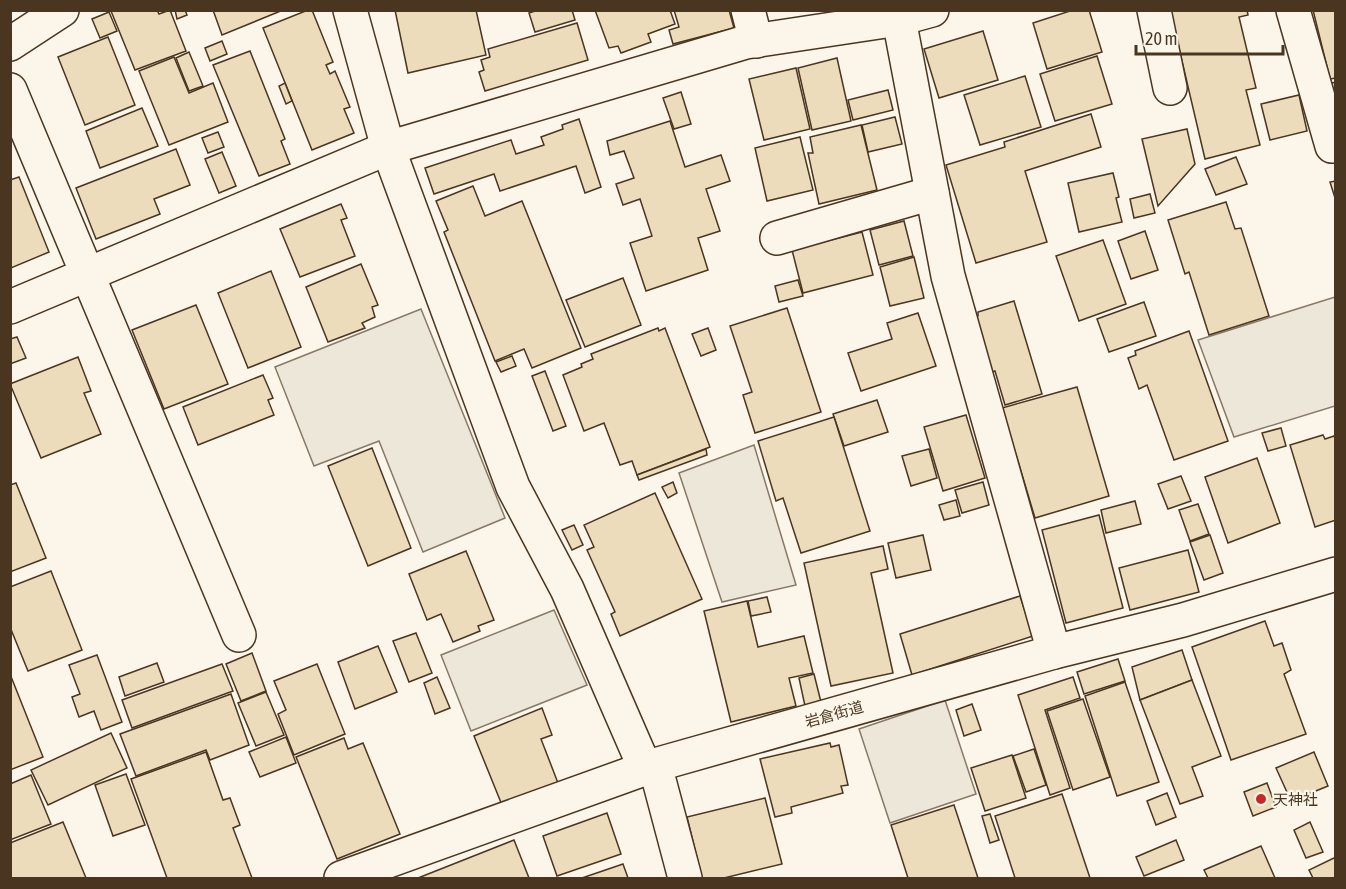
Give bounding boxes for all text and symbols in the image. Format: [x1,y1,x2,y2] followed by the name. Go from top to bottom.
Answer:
[1136,18,1283,56] scale bar
[1145,28,1177,49] text: 20 m
[803,698,865,730] street label: 岩倉街道
[1273,791,1318,808] place label: 天神社
[1254,792,1268,806] marker: 天神社

